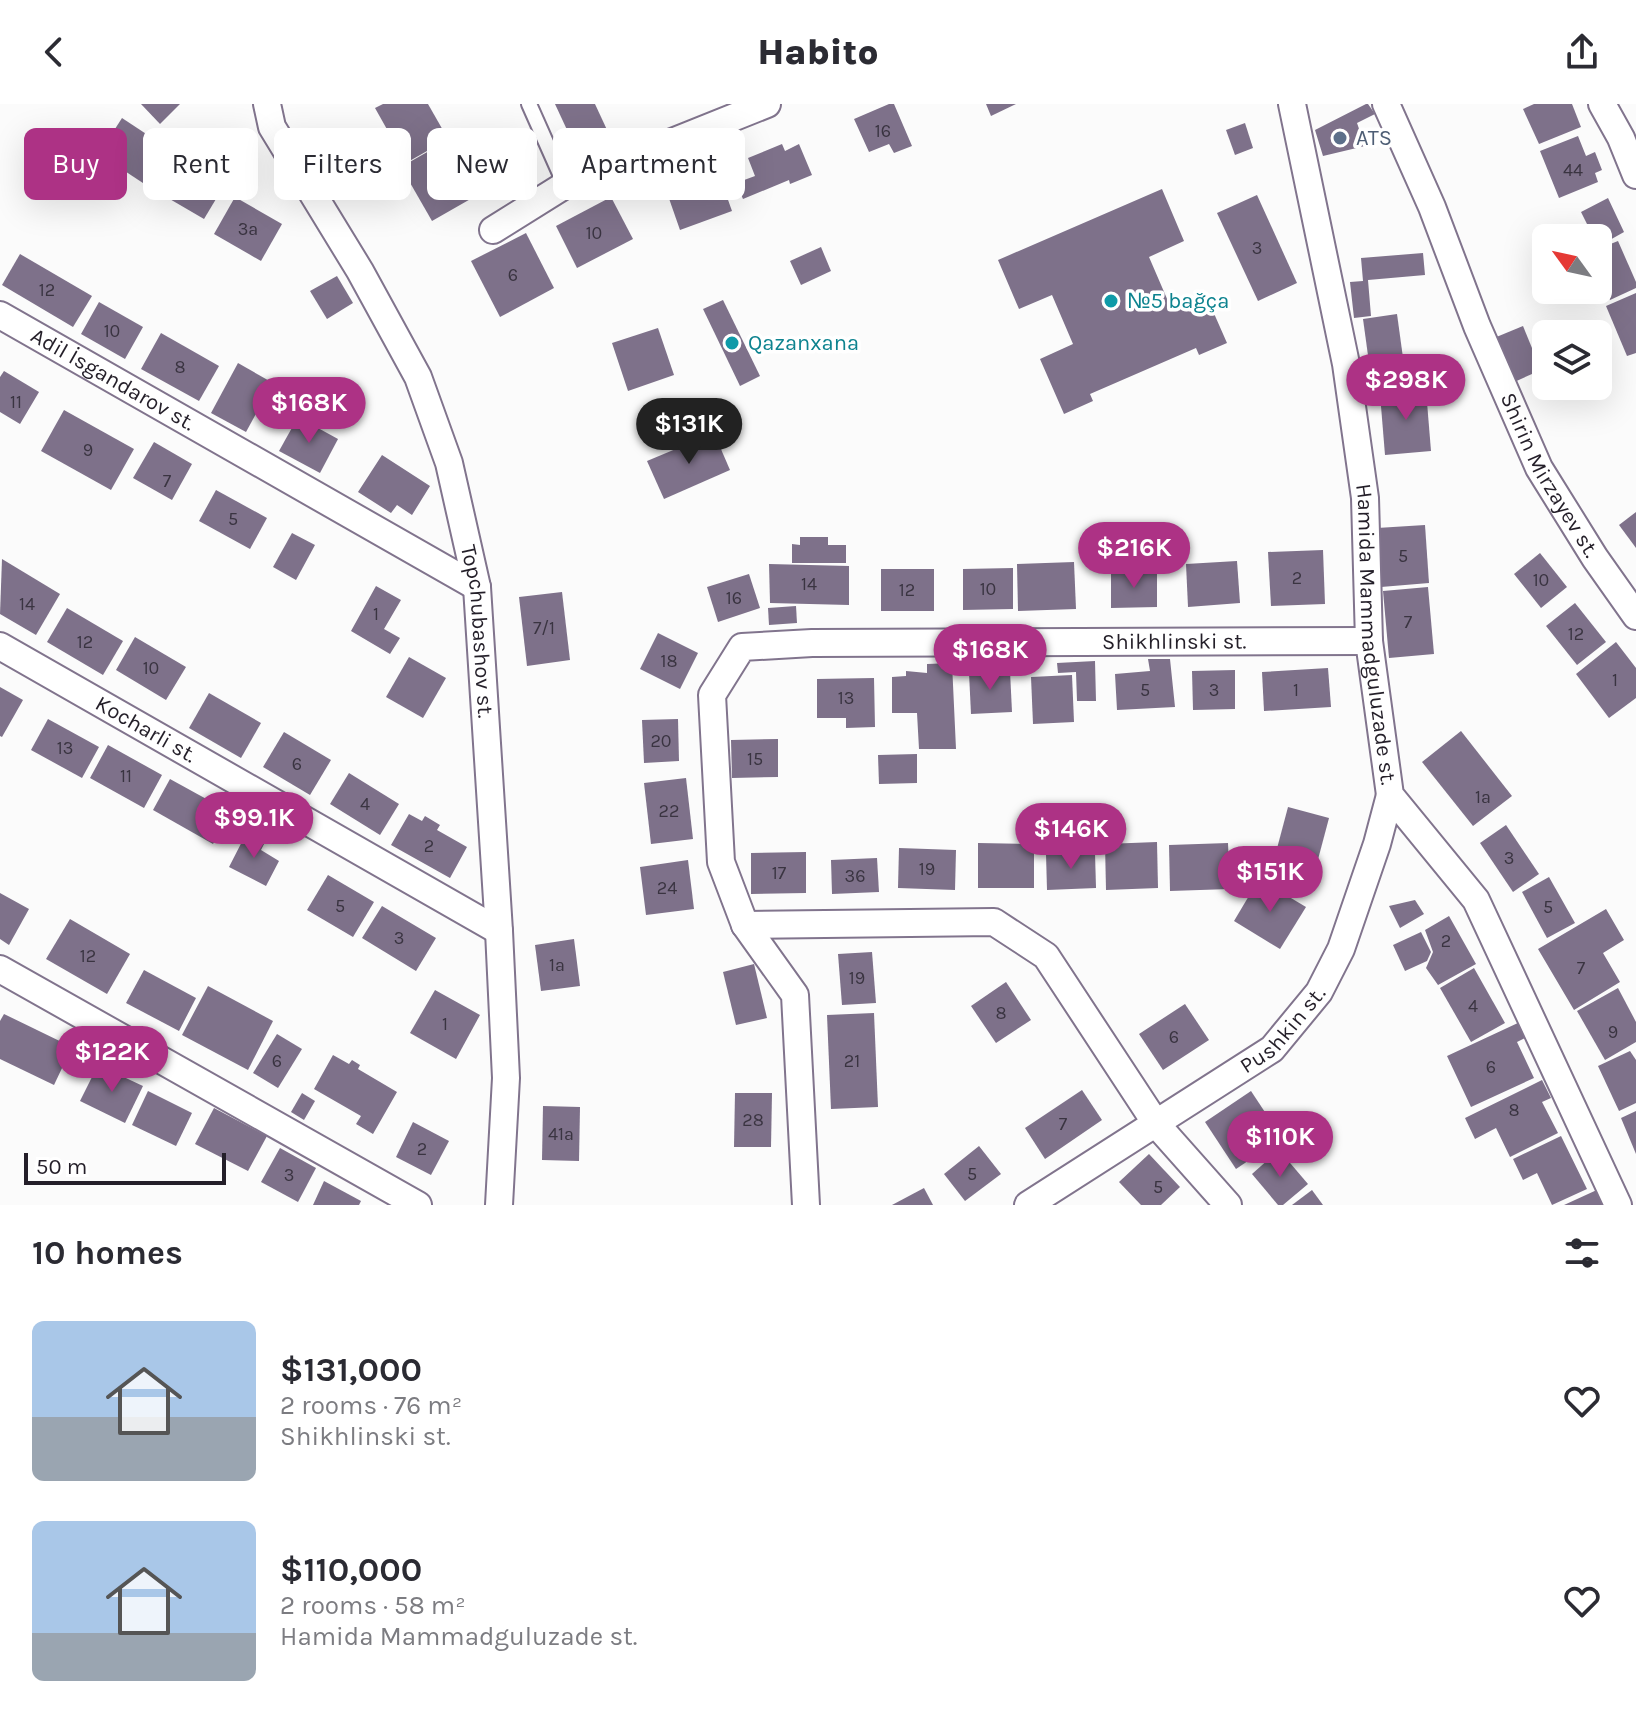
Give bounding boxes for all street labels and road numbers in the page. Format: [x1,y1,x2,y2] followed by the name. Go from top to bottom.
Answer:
[26,322,200,436] street label: Adil İsgandarov st.
[1495,389,1604,562] street label: Shirin Mirzayev st.
[1350,482,1402,787] street label: Hamida Mammadguluzade st.
[455,542,498,719] street label: Topchubashov st.
[1102,628,1247,655] street label: Shikhlinski st.
[91,690,201,768] street label: Kocharli st.
[1235,984,1332,1079] street label: Pushkin st.

